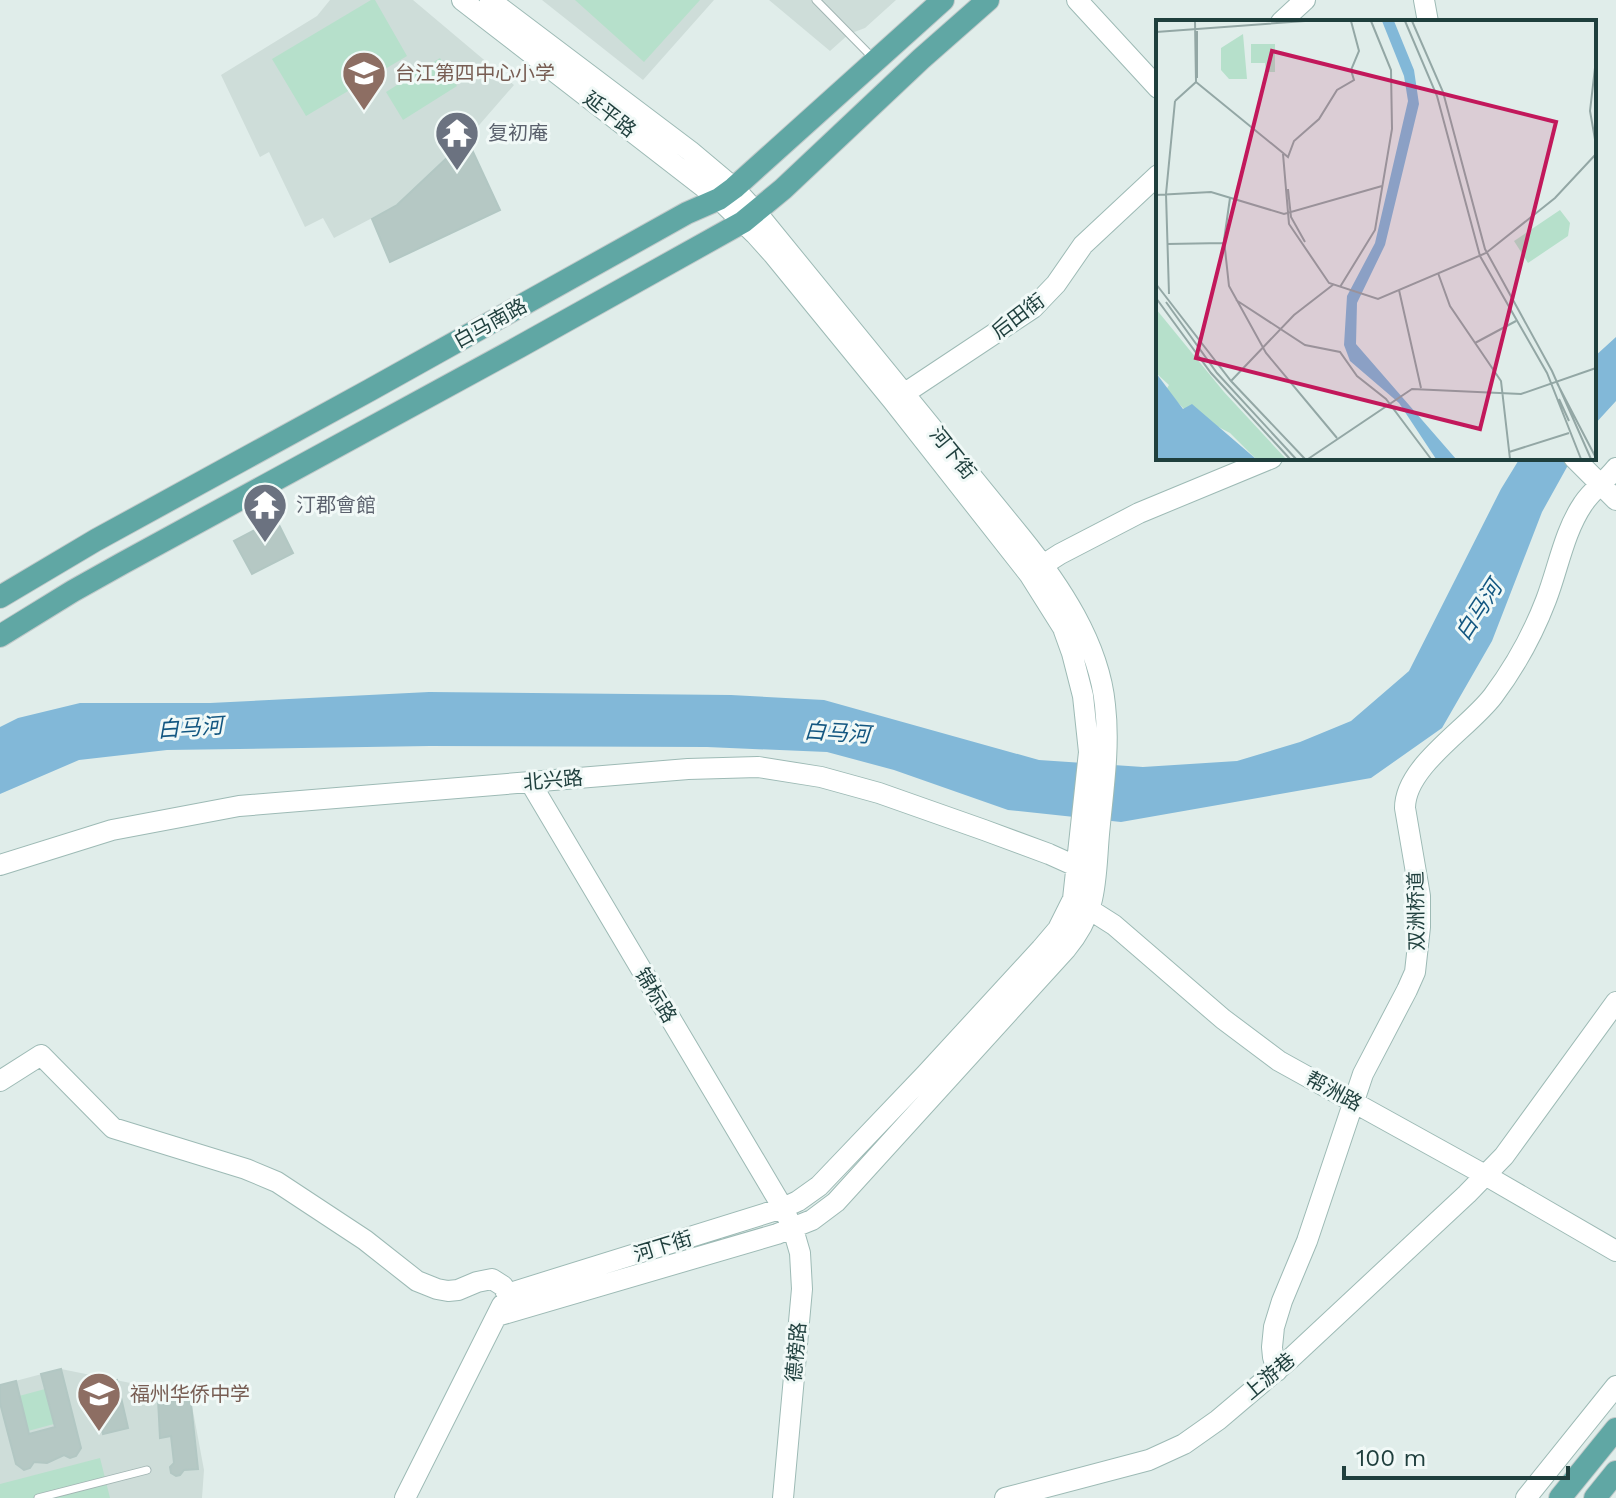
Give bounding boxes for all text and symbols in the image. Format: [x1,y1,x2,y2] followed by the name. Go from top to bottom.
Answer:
[1156,20,1596,460] inset map
[340,49,388,112] school or university icon: 台江第四中心小学
[395,61,555,85] place label: 台江第四中心小学
[579,86,641,142] street label: 延平路
[433,109,481,172] temple icon: 复初庵
[488,121,548,145] place label: 复初庵
[987,288,1049,344] street label: 后田街
[449,293,531,353] street label: 白马南路
[925,422,981,484] street label: 河下街
[241,481,289,544] temple icon: 汀郡會館
[296,493,376,517] place label: 汀郡會館
[1450,572,1509,645] water label: 白马河
[156,712,228,742] water label: 白马河
[803,718,875,748] water label: 白马河
[522,765,584,795] street label: 北兴路
[1403,871,1429,951] street label: 双洲桥道
[630,963,682,1027] street label: 锦标路
[1302,1066,1366,1116] street label: 帮洲路
[631,1226,695,1266] street label: 河下街
[781,1321,811,1383] street label: 德榜路
[1238,1348,1300,1404] street label: 上游巷
[75,1370,123,1433] school or university icon: 福州华侨中学
[130,1382,250,1406] place label: 福州华侨中学
[1344,1430,1568,1480] scale bar
[1356,1444,1426,1472] text: 100 m

